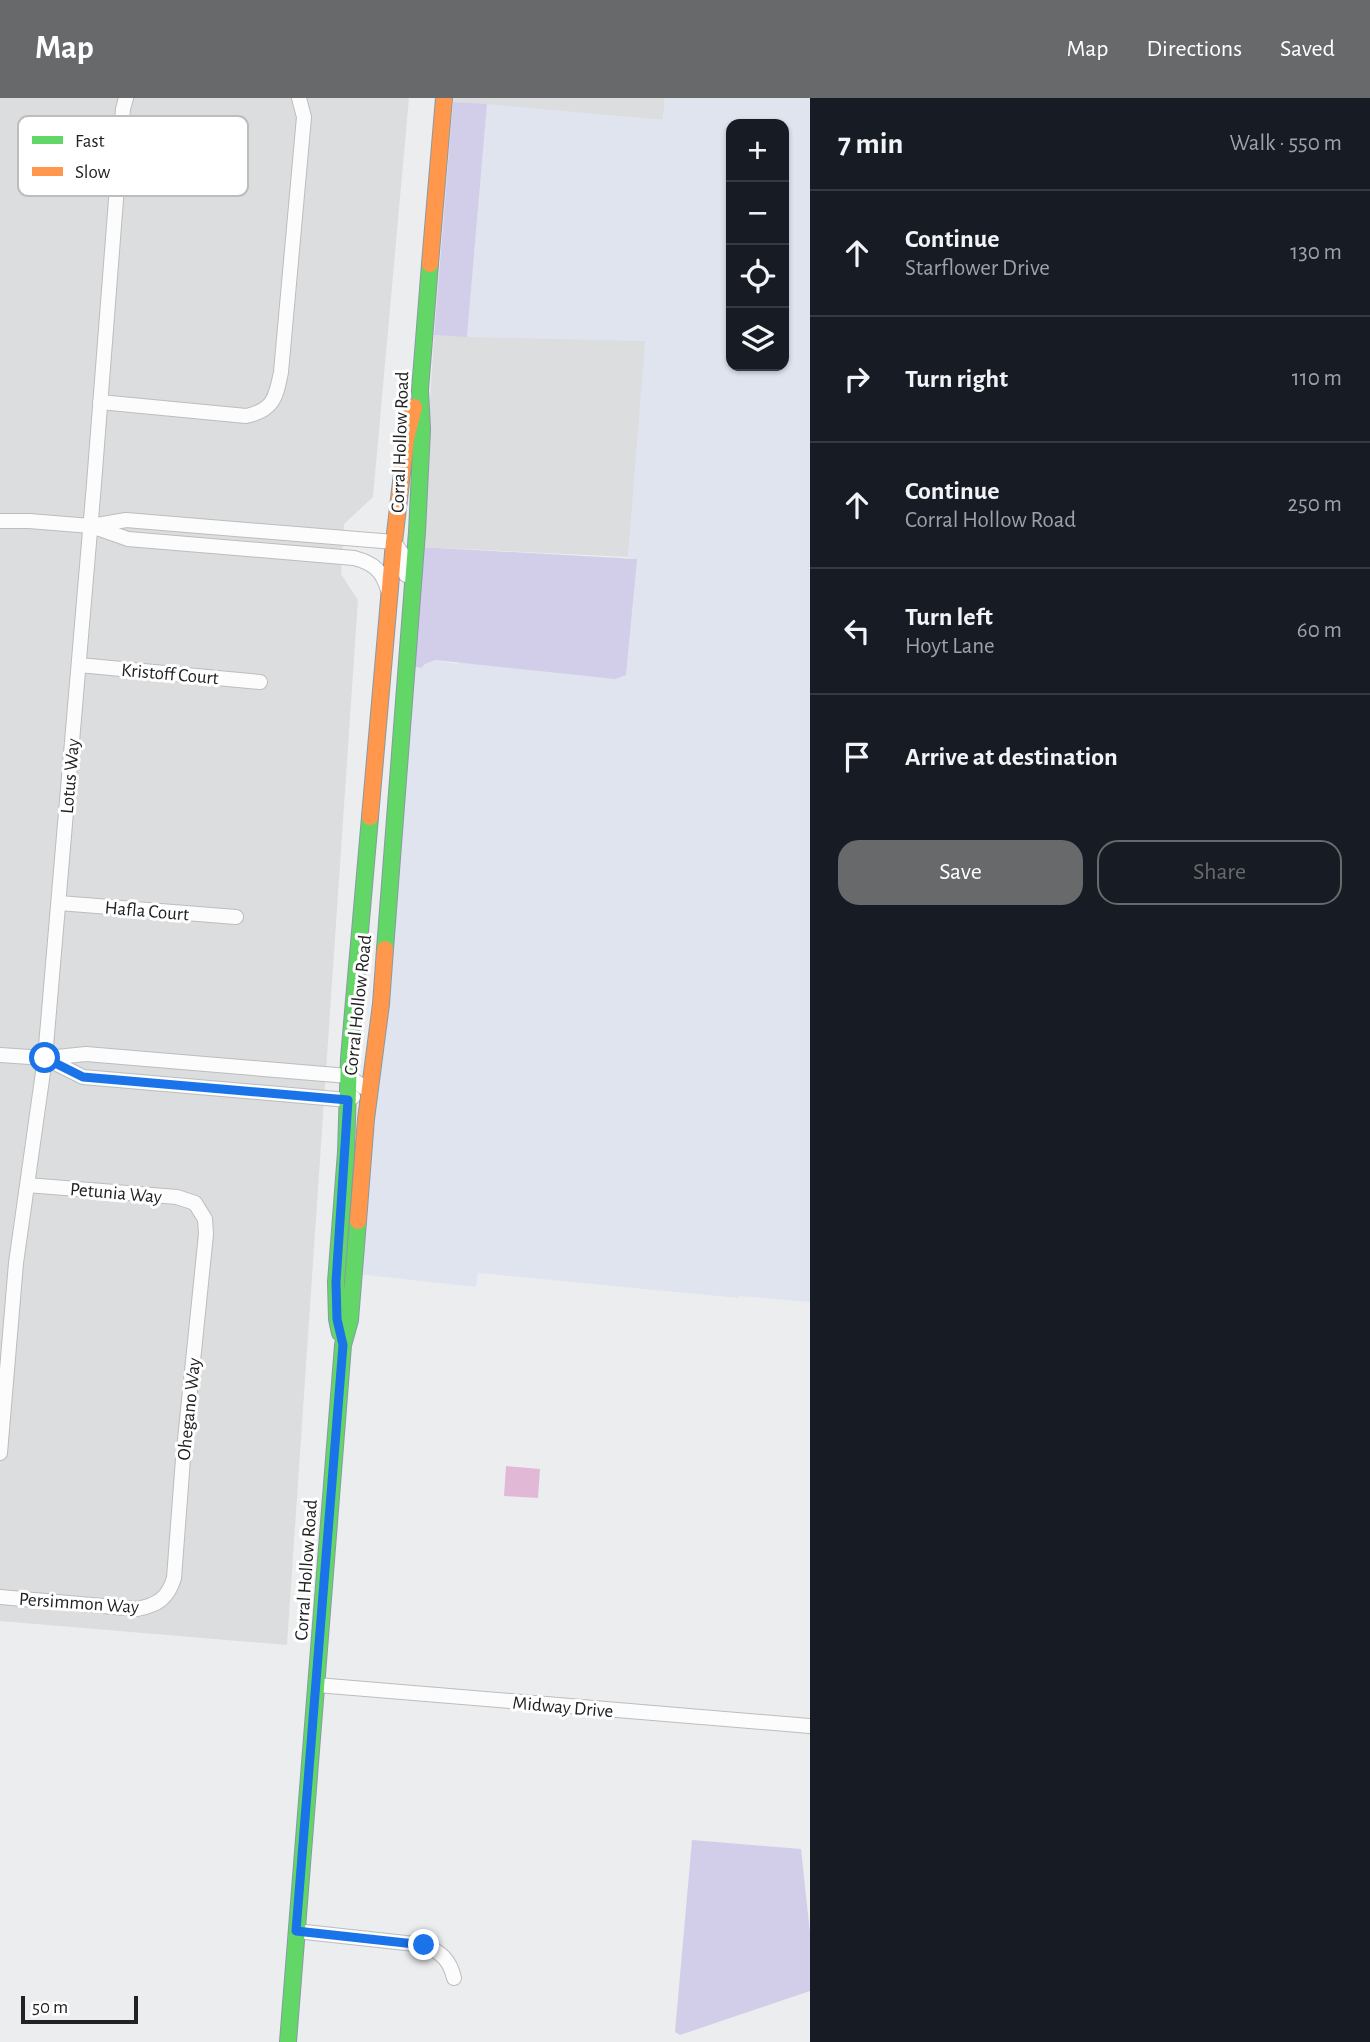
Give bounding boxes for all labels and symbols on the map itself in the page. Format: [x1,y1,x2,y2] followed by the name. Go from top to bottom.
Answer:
[18,116,248,196] legend
[75,132,105,151] text: Fast
[75,163,111,182] text: Slow
[389,371,412,513] street label: Corral Hollow Road
[120,661,219,688] street label: Kristoff Court
[58,738,83,815] street label: Lotus Way
[104,898,190,925] street label: Hafla Court
[342,934,375,1076] street label: Corral Hollow Road
[29,1042,60,1073] route start
[69,1180,163,1207] street label: Petunia Way
[175,1357,204,1461] street label: Ohegano Way
[292,1499,321,1641] street label: Corral Hollow Road
[18,1590,140,1617] street label: Persimmon Way
[512,1694,614,1721] street label: Midway Drive
[408,1929,439,1960] route end
[21,1993,138,2025] scale bar

